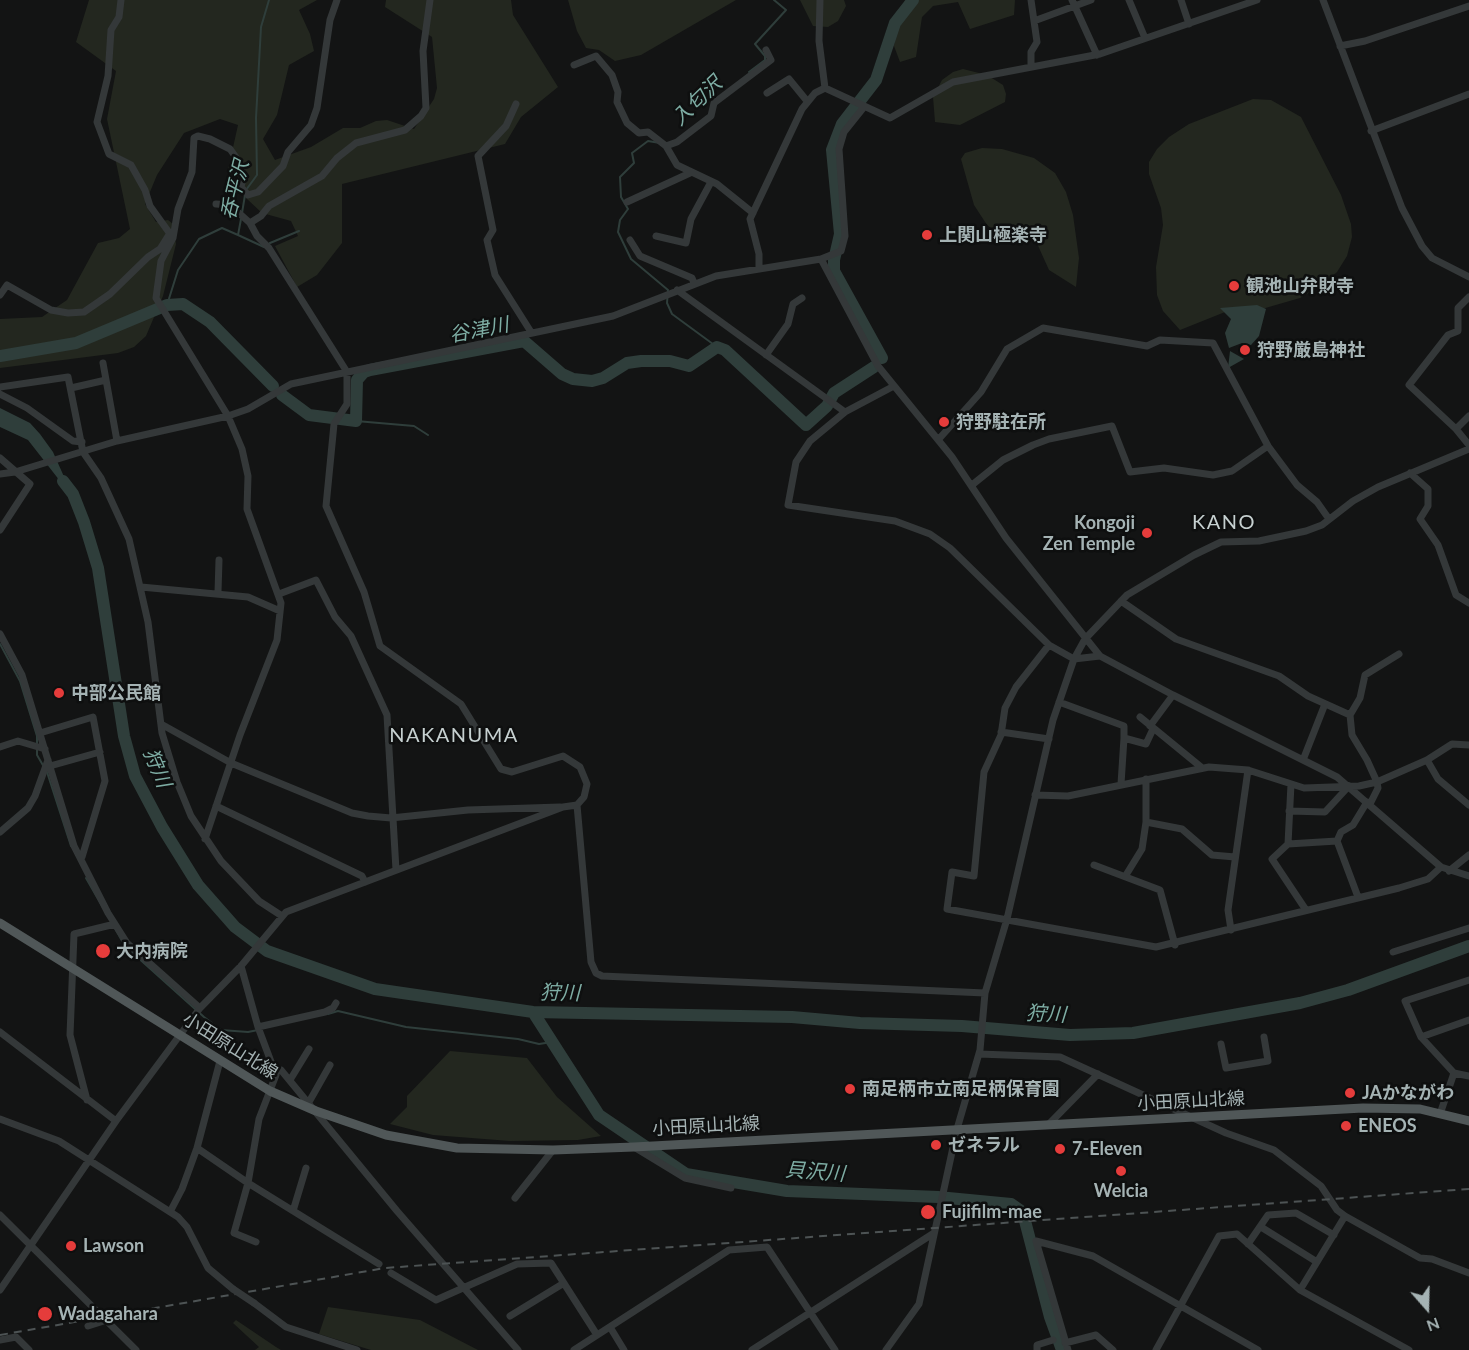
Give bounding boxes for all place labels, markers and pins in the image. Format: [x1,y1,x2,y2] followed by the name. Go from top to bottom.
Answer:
[939,224,1047,246] place label: 上関山極楽寺
[920,228,934,242] marker: 上関山極楽寺
[1246,275,1354,297] place label: 観池山弁財寺
[1227,279,1241,293] marker: 観池山弁財寺
[1257,339,1365,361] place label: 狩野厳島神社
[1238,343,1252,357] marker: 狩野厳島神社
[956,411,1046,433] place label: 狩野駐在所
[937,415,951,429] marker: 狩野駐在所
[1043,512,1135,554] place label: Kongoji Zen Temple
[1140,526,1154,540] marker: Kongoji Zen Temple
[71,682,161,704] place label: 中部公民館
[52,686,66,700] marker: 中部公民館
[116,940,188,962] place label: 大内病院
[94,942,112,960] marker: 大内病院
[862,1078,1060,1100] place label: 南足柄市立南足柄保育園
[843,1082,857,1096] marker: 南足柄市立南足柄保育園
[1362,1082,1454,1104] place label: JAかながわ
[1343,1086,1357,1100] marker: JAかながわ
[1358,1115,1417,1137] place label: ENEOS
[1339,1119,1353,1133] marker: ENEOS
[948,1134,1020,1156] place label: ゼネラル
[929,1138,943,1152] marker: ゼネラル
[1072,1138,1142,1160] place label: 7-Eleven
[1053,1142,1067,1156] marker: 7-Eleven
[1114,1164,1128,1178] marker: Welcia
[1094,1180,1148,1202] place label: Welcia
[942,1201,1042,1223] place label: Fujifilm-mae
[919,1203,937,1221] marker: Fujifilm-mae
[83,1235,144,1257] place label: Lawson
[64,1239,78,1253] marker: Lawson
[58,1303,158,1325] place label: Wadagahara
[36,1305,54,1323] marker: Wadagahara

